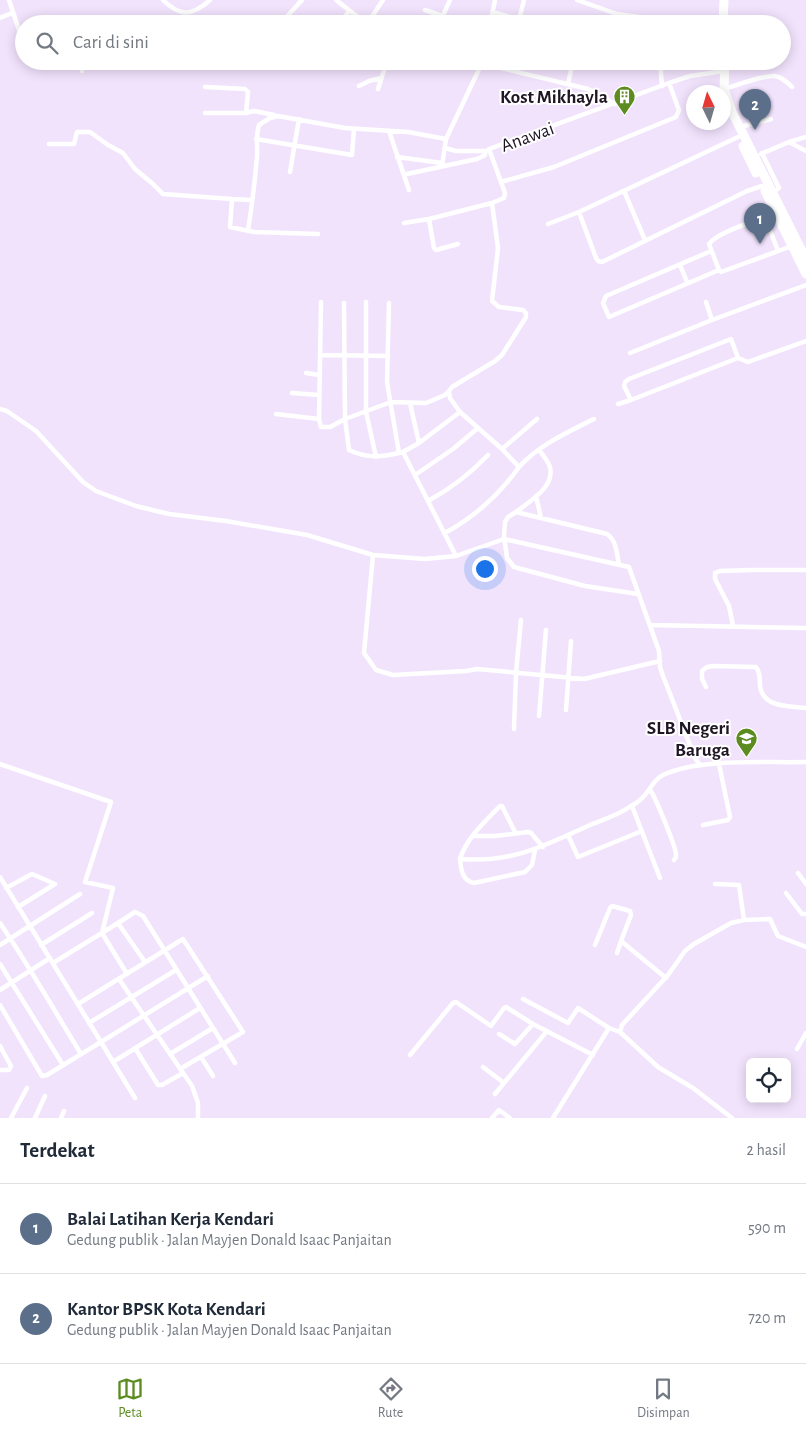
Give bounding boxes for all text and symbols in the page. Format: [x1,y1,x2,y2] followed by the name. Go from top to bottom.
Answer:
[15,15,791,70] search box
[33,29,61,57] icon: search
[73,33,149,52] text: Cari di sini
[612,84,636,115] building icon: Kost Mikhayla
[686,85,731,130] north arrow
[500,88,608,107] place label: Kost Mikhayla
[739,89,771,130] pin: 2
[498,119,557,156] street label: Anawai
[744,203,776,244] pin: 1
[472,556,498,582] your location
[647,719,730,760] place label: SLB Negeri Baruga
[734,726,758,757] school or university icon: SLB Negeri Baruga
[746,1058,791,1103] map controls
[746,1058,791,1103] button: locate
[20,1140,95,1161] text: Terdekat
[747,1142,786,1158] text: 2 hasil
[67,1210,274,1229] text: Balai Latihan Kerja Kendari
[33,1220,39,1236] text: 1
[748,1220,786,1236] text: 590 m
[67,1232,392,1248] text: Gedung publik · Jalan Mayjen Donald Isaac Panjaitan
[67,1300,266,1319] text: Kantor BPSK Kota Kendari
[32,1310,40,1326] text: 2
[748,1310,786,1326] text: 720 m
[67,1322,392,1338] text: Gedung publik · Jalan Mayjen Donald Isaac Panjaitan
[116,1375,144,1422] tab: Peta
[377,1375,405,1422] tab: Rute
[637,1375,690,1422] tab: Disimpan

